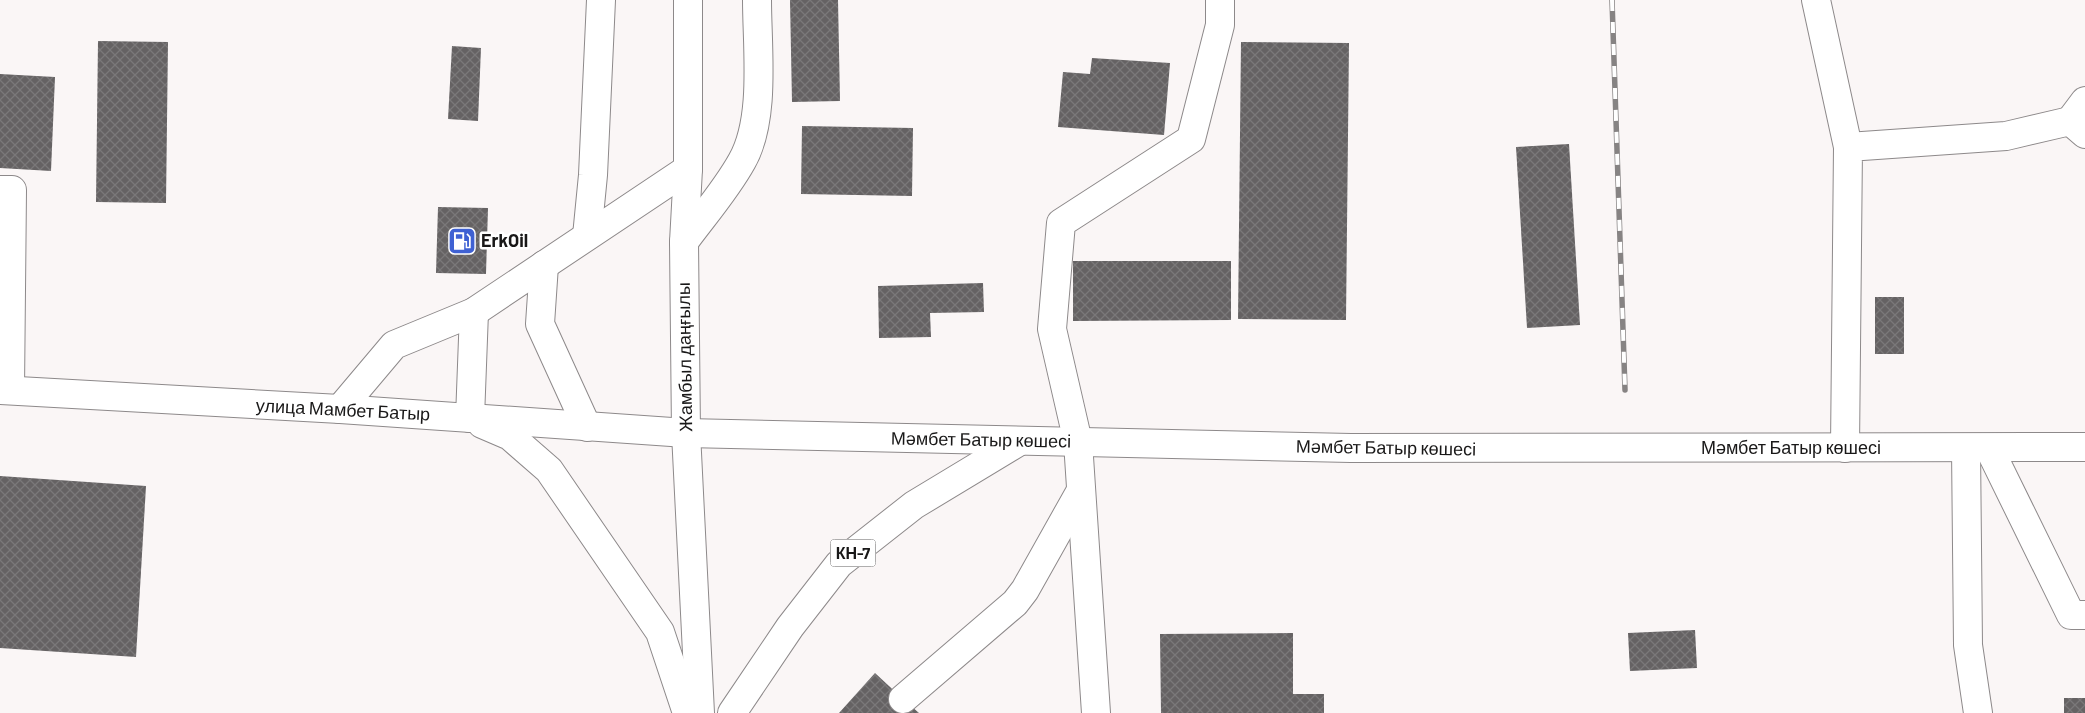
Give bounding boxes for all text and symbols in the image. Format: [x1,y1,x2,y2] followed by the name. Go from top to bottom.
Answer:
[447,226,477,256] fuel station icon: ErkOil
[481,229,528,251] place label: ErkOil
[672,282,696,432] street label: Жамбыл даңғылы
[255,393,431,425] street label: улица Мамбет Батыр
[891,426,1071,452] street label: Мәмбет Батыр көшесі
[1296,434,1476,460] street label: Мәмбет Батыр көшесі
[1701,436,1881,458] street label: Мәмбет Батыр көшесі
[830,540,876,566] road number: КН-7

